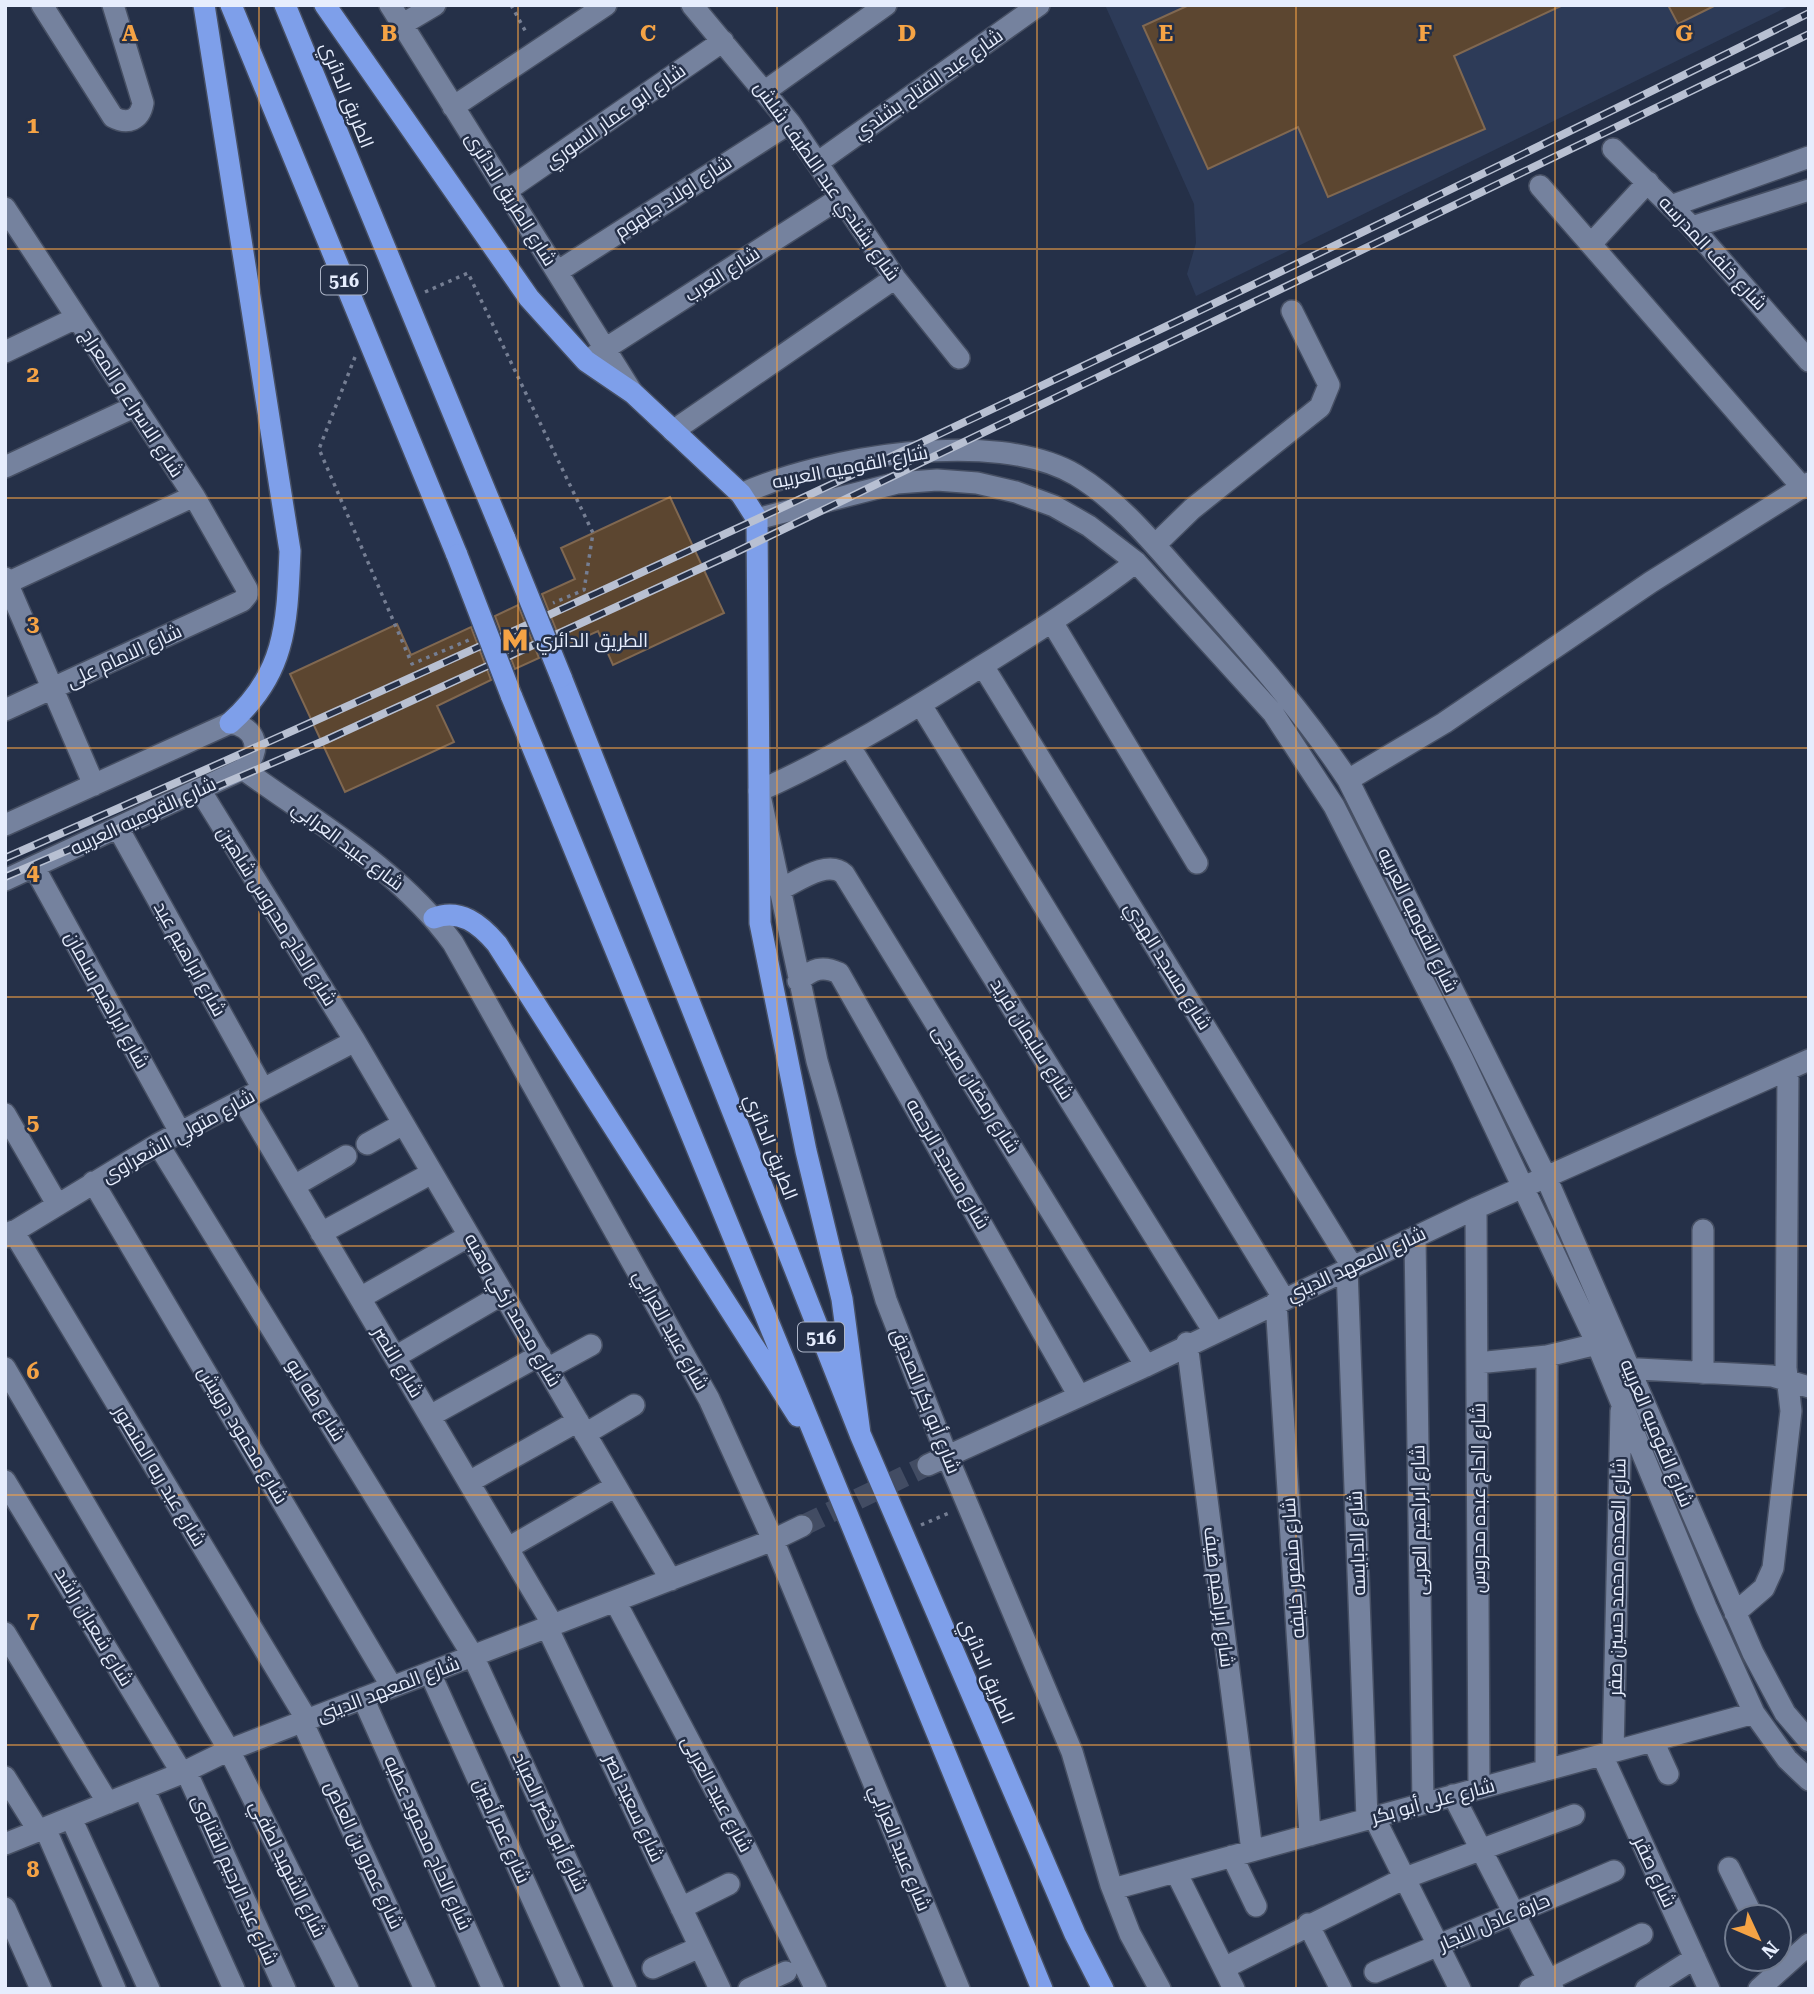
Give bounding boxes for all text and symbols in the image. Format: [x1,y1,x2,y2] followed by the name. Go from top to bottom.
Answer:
[122,20,139,47] text: A
[381,20,397,47] text: B
[640,20,656,47] text: C
[898,20,916,47] text: D
[1159,20,1173,47] text: E
[1418,20,1432,47] text: F
[1675,20,1693,47] text: G
[849,24,1009,147] street label: شارع عبد الفتاح بشندي
[313,39,379,152] street label: الطريق الدائري
[540,59,692,176] street label: شارع ابو عمار السوري
[747,77,905,287] street label: شارع بشندي عبد اللطيف شلش
[27,112,40,139] text: 1
[459,128,561,271] street label: شارع الطريق الدائرى
[610,151,737,245] street label: شارع اولاد جلهوم
[1653,191,1772,316] street label: شارع خلف المدرسه
[680,241,765,308] street label: شارع العرب
[321,266,367,294] road number: 516
[74,324,189,483] street label: شارع الاسراء و المعراج
[27,361,39,388] text: 2
[770,441,930,495] street label: شارع القوميه العربيه
[27,610,40,637] text: 3
[63,619,186,695] street label: شارع الامام على
[500,625,530,655] metro station icon: الطريق الدائري
[536,629,648,655] place label: الطريق الدائري
[66,772,220,862] street label: شارع القوميه العربيه
[286,796,408,898] street label: شارع عبيد العرابي
[211,822,342,1011] street label: شارع الحاج محروس شاهين
[1371,844,1463,997] street label: شارع القوميه العربيه
[27,859,40,886] text: 4
[147,898,231,1021] street label: شارع ابراهيم عيد
[1117,898,1217,1036] street label: شارع مسجد الهدي
[58,927,154,1074] street label: شارع ابراهيم سلمان
[984,974,1078,1105] street label: شارع سليمان فريد
[925,1020,1025,1159] street label: شارع رمضان صبحى
[97,1084,260,1190] street label: شارع متولي الشعراوى
[737,1091,803,1204] street label: الطريق الدائري
[900,1095,995,1234] street label: شارع مسجد الرحمه
[27,1109,40,1136] text: 5
[1283,1222,1431,1309] street label: شارع المعهد الديني
[457,1229,566,1392] street label: شارع محمد زكي وهبه
[626,1266,714,1396] street label: شارع عبيد العرابي
[366,1321,428,1403] street label: شارع النصر
[798,1322,844,1352] road number: 516
[885,1325,966,1478] street label: شارع أبو بكر الصديق
[280,1354,350,1447] street label: شارع طه لبو
[1614,1356,1699,1511] street label: شارع القوميه العربيه
[27,1358,40,1385] text: 6
[191,1362,293,1509] street label: شارع محمود درويش
[107,1401,211,1552] street label: شارع عبد ربه المنصور
[1467,1403,1492,1593] street label: شارع الحاج عبده محروس
[1406,1444,1434,1596] street label: شارع ابراهيم العربى
[1603,1458,1633,1697] street label: شارع العمده محمد حسين صقر
[1344,1490,1372,1596] street label: شارع الدبايسه
[1277,1496,1311,1639] street label: شارع منصور خليفه
[1197,1525,1239,1669] street label: شارع ابراهيم ضيف
[48,1564,138,1691] street label: شارع شعبان راشد
[27,1607,40,1634] text: 7
[952,1615,1019,1728] street label: الطريق الدائري
[313,1651,463,1729] street label: شارع المعهد الدينى
[675,1732,757,1857] street label: شارع عبيد العربى
[506,1749,592,1896] street label: شارع أبو خضر الصياد
[597,1750,669,1866] street label: شارع سعيد نصر
[377,1752,477,1935] street label: شارع الحاج محمود عطيه
[1368,1773,1498,1831] street label: شارع على أبو بكر
[467,1775,535,1888] street label: شارع عمر أمين
[318,1777,408,1933] street label: شارع عمرو بن العاص
[861,1782,936,1916] street label: شارع عبيد العرابي
[185,1791,283,1970] street label: شارع عبد الرحيم القناوى
[242,1797,331,1943] street label: شارع الشهيد لطفي
[1626,1832,1681,1912] street label: شارع صقر
[27,1856,40,1883] text: 8
[1434,1888,1553,1956] street label: حارة عادل النجار
[1723,1903,1793,1973] north arrow
[1756,1936,1783,1963] text: N

